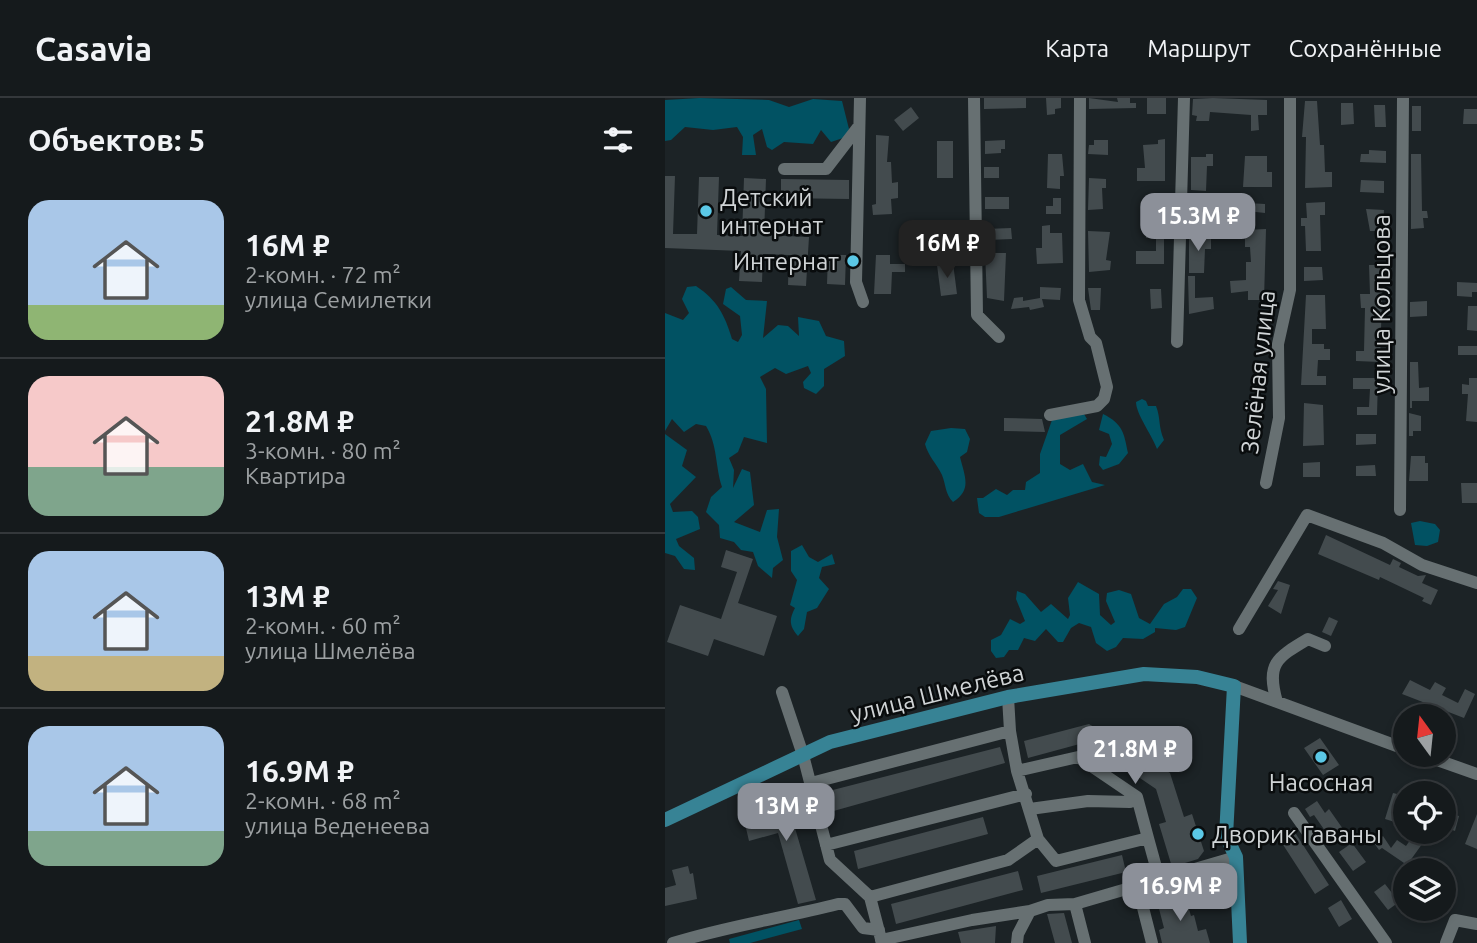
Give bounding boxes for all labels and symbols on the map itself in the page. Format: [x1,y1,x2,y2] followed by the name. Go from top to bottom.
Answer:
[720,184,824,239] place label: Детский интернат
[1133,194,1263,253] pin: 15.3M ₽
[698,203,714,219] marker: Детский интернат
[1368,214,1395,394] street label: улица Кольцова
[898,220,996,280] pin: 16M ₽
[733,248,839,275] place label: Интернат
[845,253,861,269] marker: Интернат
[1236,289,1280,455] street label: Зелёная улица
[847,658,1027,728] street label: улица Шмелёва
[1393,704,1456,766] north arrow
[1070,726,1200,786] pin: 21.8M ₽
[1313,749,1329,765] marker: Насосная
[1269,769,1373,796] place label: Насосная
[737,784,835,843] pin: 13M ₽
[1212,821,1382,848] place label: Дворик Гаваны
[1190,826,1206,842] marker: Дворик Гаваны
[1115,864,1245,923] pin: 16.9M ₽

